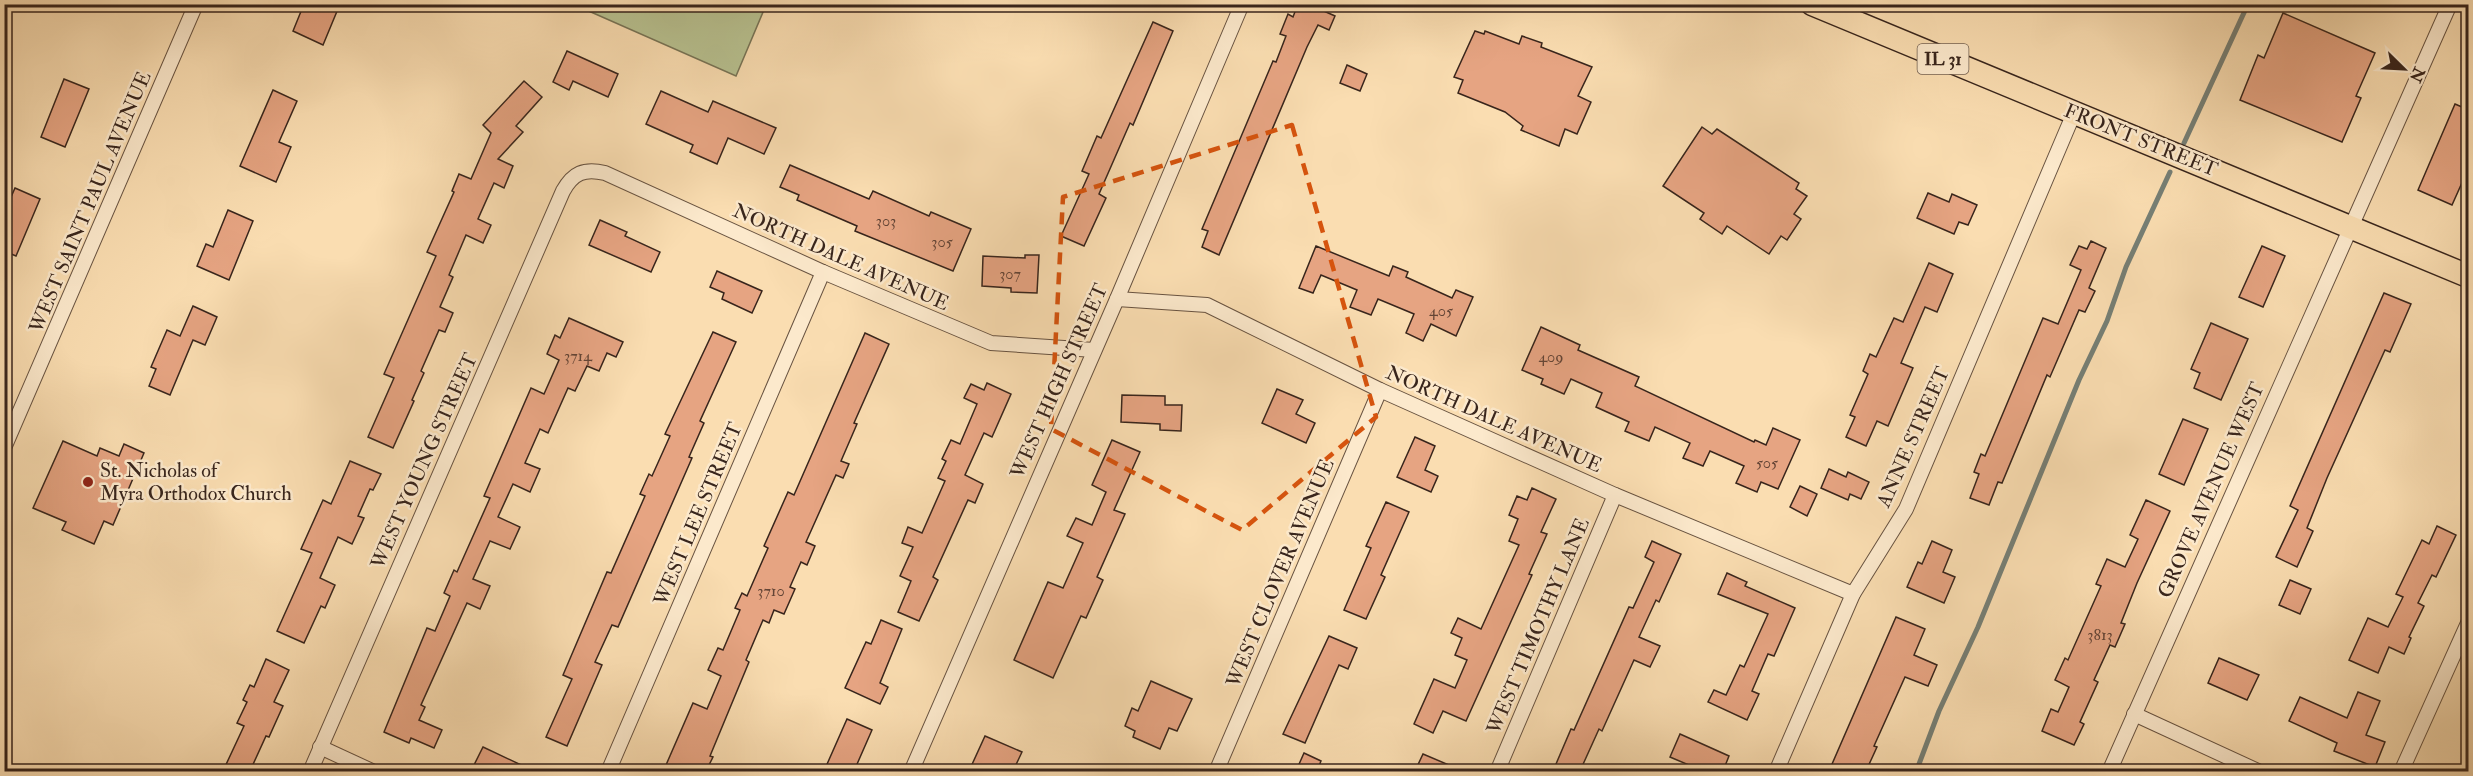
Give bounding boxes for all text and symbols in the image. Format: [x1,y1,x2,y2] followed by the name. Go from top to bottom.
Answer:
[2374,39,2434,99] north arrow
[1918,44,1968,74] road number: IL 31
[2404,63,2429,86] text: N
[23,67,157,337] street label: WEST SAINT PAUL AVENUE
[2061,98,2222,182] street label: FRONT STREET
[729,198,953,316] street label: NORTH DALE AVENUE
[876,211,896,231] house number: 303
[931,232,953,252] house number: 305
[999,264,1022,284] house number: 307
[1004,280,1113,483] street label: WEST HIGH STREET
[1429,301,1453,321] house number: 405
[564,346,593,366] house number: 3714
[1538,347,1564,367] house number: 409
[365,349,483,574] street label: WEST YOUNG STREET
[1382,360,1606,478] street label: NORTH DALE AVENUE
[1870,363,1955,512] street label: ANNE STREET
[2152,378,2270,602] street label: GROVE AVENUE WEST
[648,419,748,610] street label: WEST LEE STREET
[1756,453,1778,473] house number: 505
[1220,455,1340,692] street label: WEST CLOVER AVENUE
[100,458,292,506] place label: St. Nicholas of Myra Orthodox Church
[81,475,95,489] marker: St. Nicholas of Myra Orthodox Church
[1481,514,1595,739] street label: WEST TIMOTHY LANE
[757,581,785,601] house number: 3710
[2087,625,2113,645] house number: 3813

